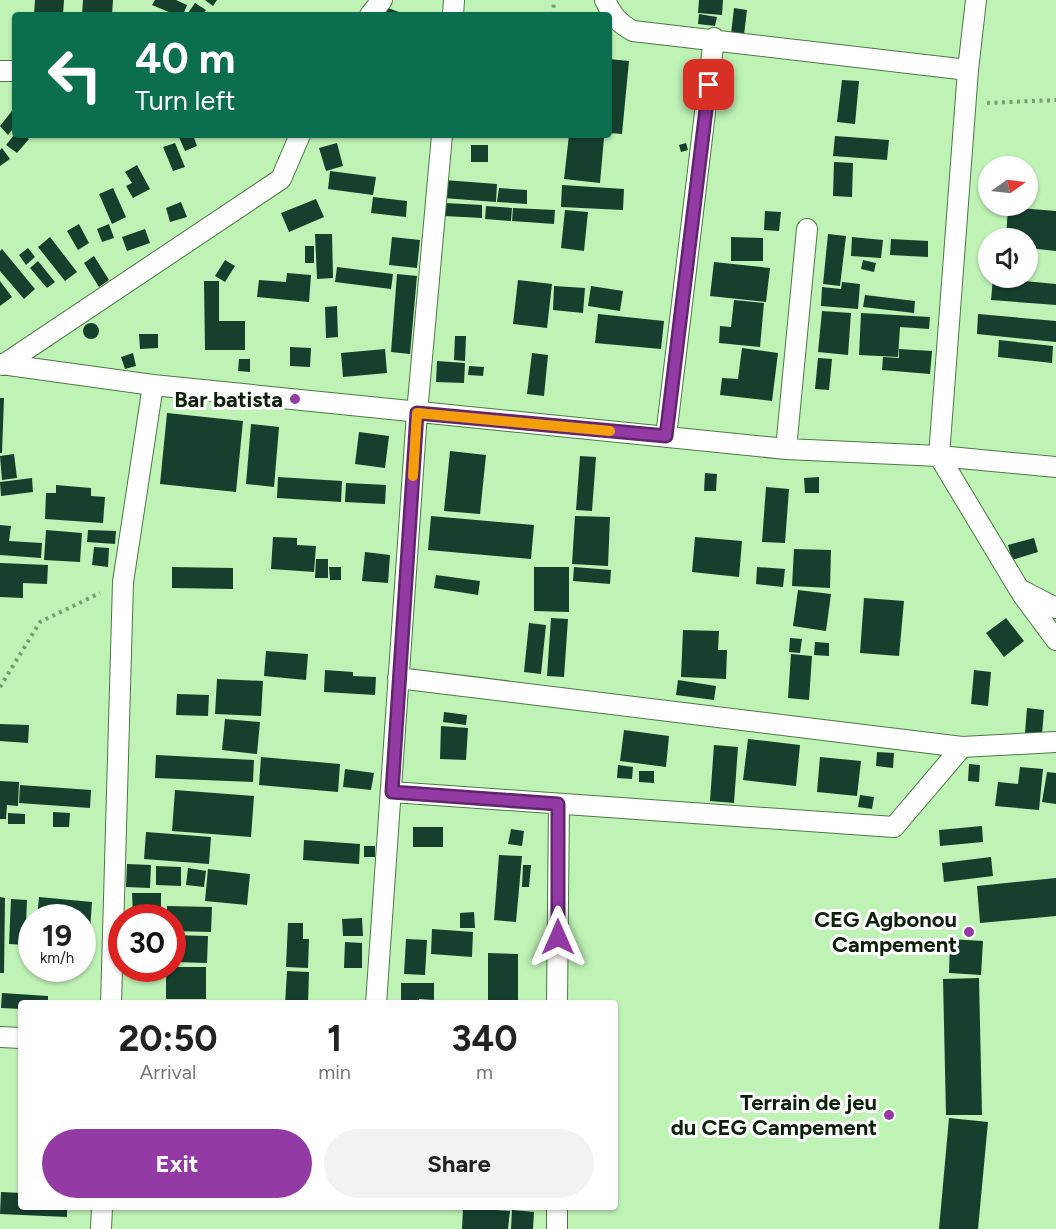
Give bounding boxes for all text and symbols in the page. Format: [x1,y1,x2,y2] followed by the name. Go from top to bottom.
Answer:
[135,33,235,84] text: 40 m
[36,36,114,114] icon: left
[683,59,734,110] pin
[692,68,725,101] icon: arrive
[135,84,235,117] text: Turn left
[978,156,1038,216] north arrow
[978,156,1038,288] map controls
[978,228,1038,288] button: sound
[174,386,283,413] place label: Bar batista
[288,392,302,406] marker: Bar batista
[108,904,186,982] speed limit sign: 30
[526,905,590,969] position arrow
[814,906,957,958] place label: CEG Agbonou Campement
[42,917,72,954] text: 19
[962,925,976,939] marker: CEG Agbonou Campement
[40,949,74,967] text: km/h
[118,1017,218,1060] text: 20:50
[327,1017,342,1060] text: 1
[451,1017,518,1060] text: 340
[140,1060,196,1084] text: Arrival
[318,1060,351,1084] text: min
[476,1060,493,1084] text: m
[671,1089,877,1141] place label: Terrain de jeu du CEG Campement
[882,1108,896,1122] marker: Terrain de jeu du CEG Campement
[42,1129,312,1198] button: Exit
[324,1129,594,1198] button: Share

